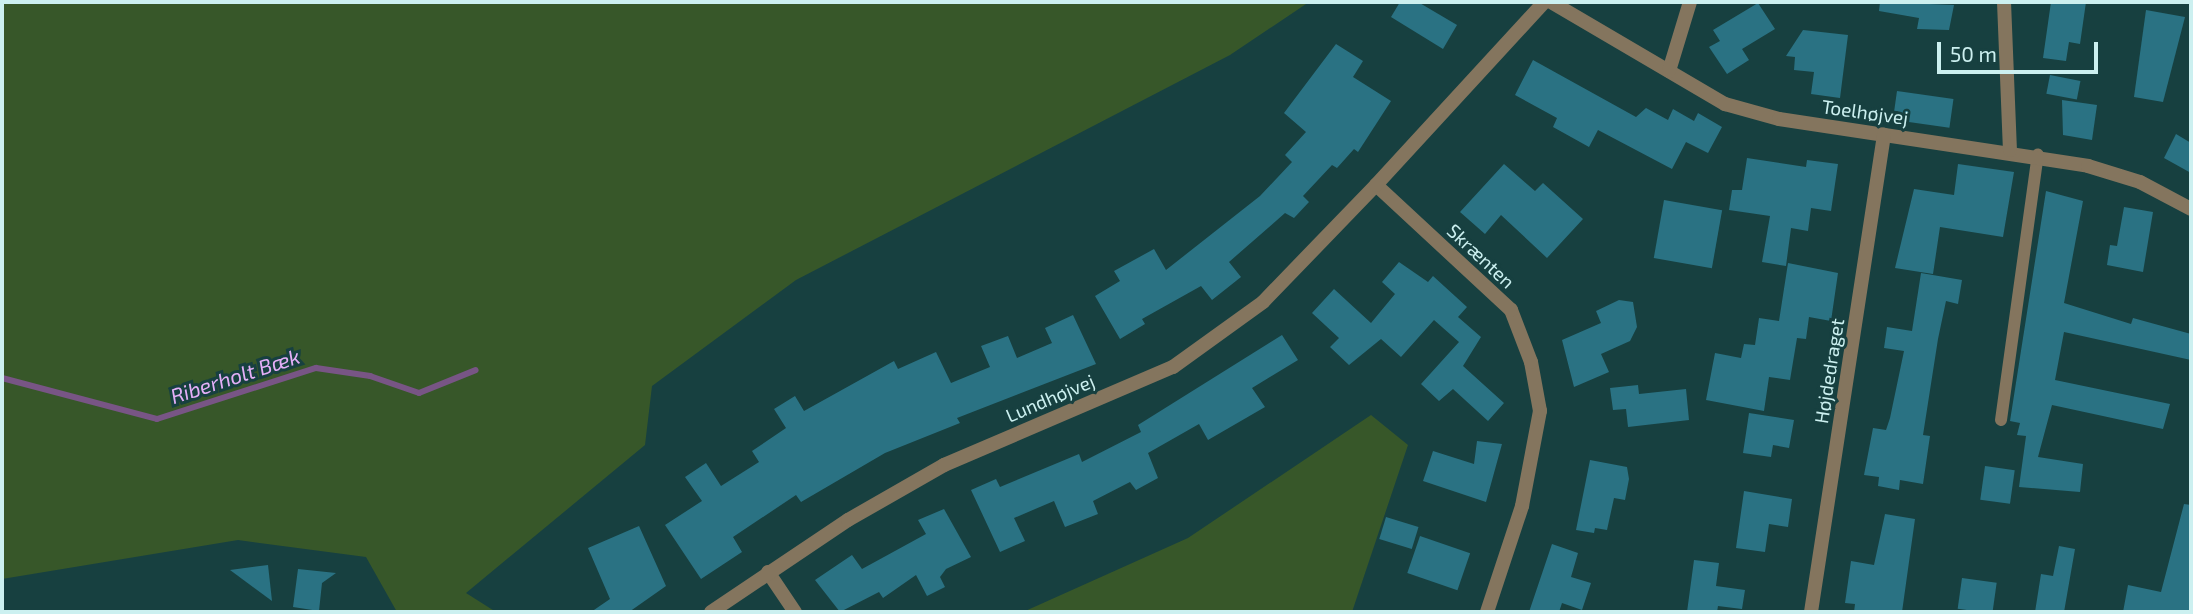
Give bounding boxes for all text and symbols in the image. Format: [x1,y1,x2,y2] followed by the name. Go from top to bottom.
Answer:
[1941,28,2102,72] scale bar
[1950,41,1997,66] text: 50 m
[1820,95,1910,129] street label: Toelhøjvej
[1443,219,1519,293] street label: Skrænten
[1809,317,1849,425] street label: Højdedraget
[167,343,303,409] water label: Riberholt Bæk
[1002,369,1098,427] street label: Lundhøjvej

